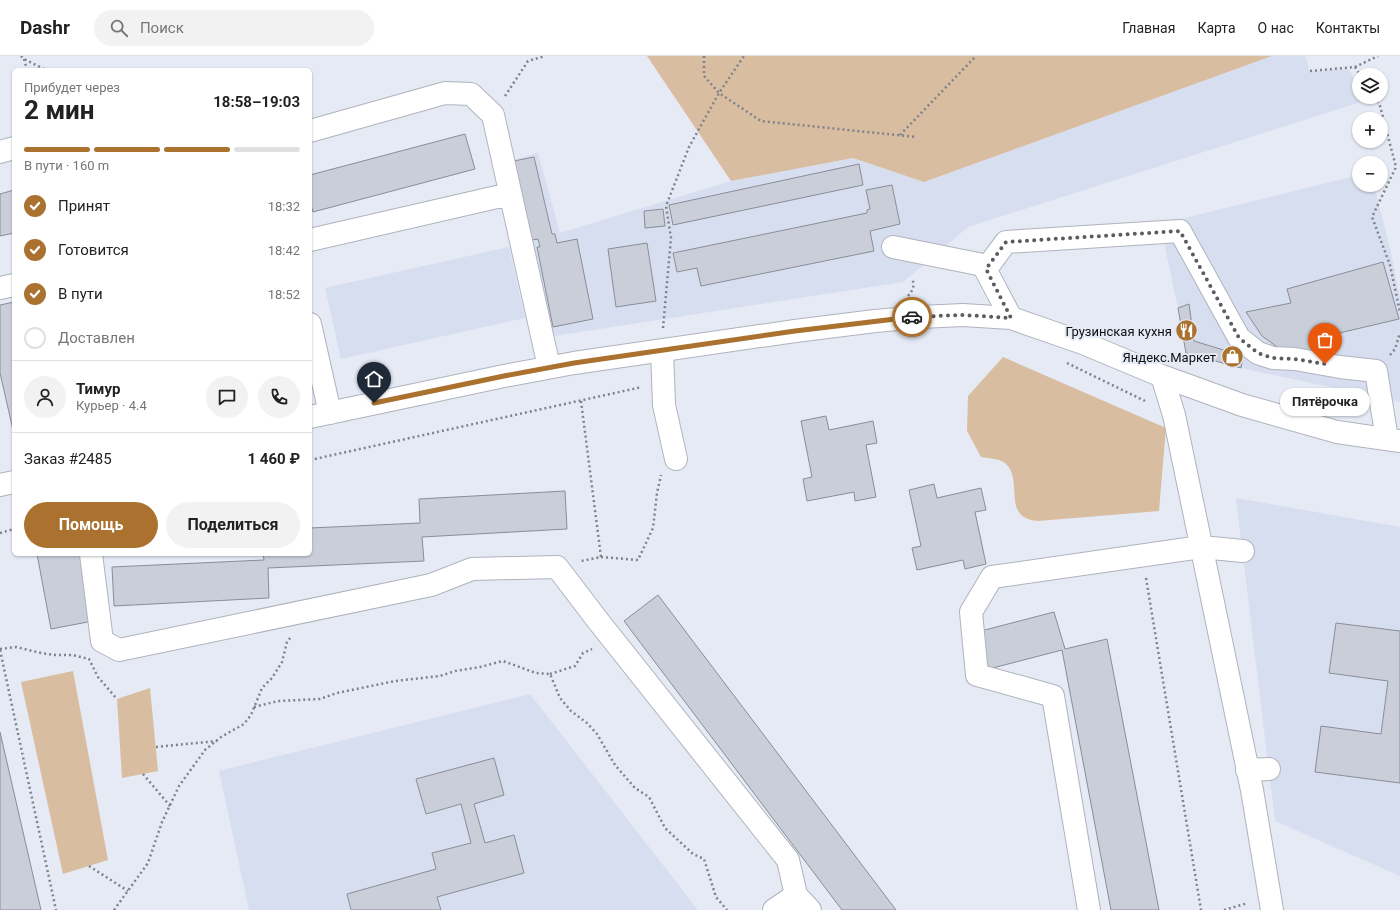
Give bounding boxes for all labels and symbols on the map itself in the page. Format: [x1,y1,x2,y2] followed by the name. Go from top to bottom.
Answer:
[892,297,932,337] courier
[1174,318,1200,344] restaurant icon: Грузинская кухня
[1308,323,1342,364] pin
[1066,324,1172,339] place label: Грузинская кухня
[1219,344,1245,370] shop icon: Яндекс.Маркет
[1123,350,1216,365] place label: Яндекс.Маркет
[357,362,391,403] pin
[1280,388,1370,416] callout: Пятёрочка

